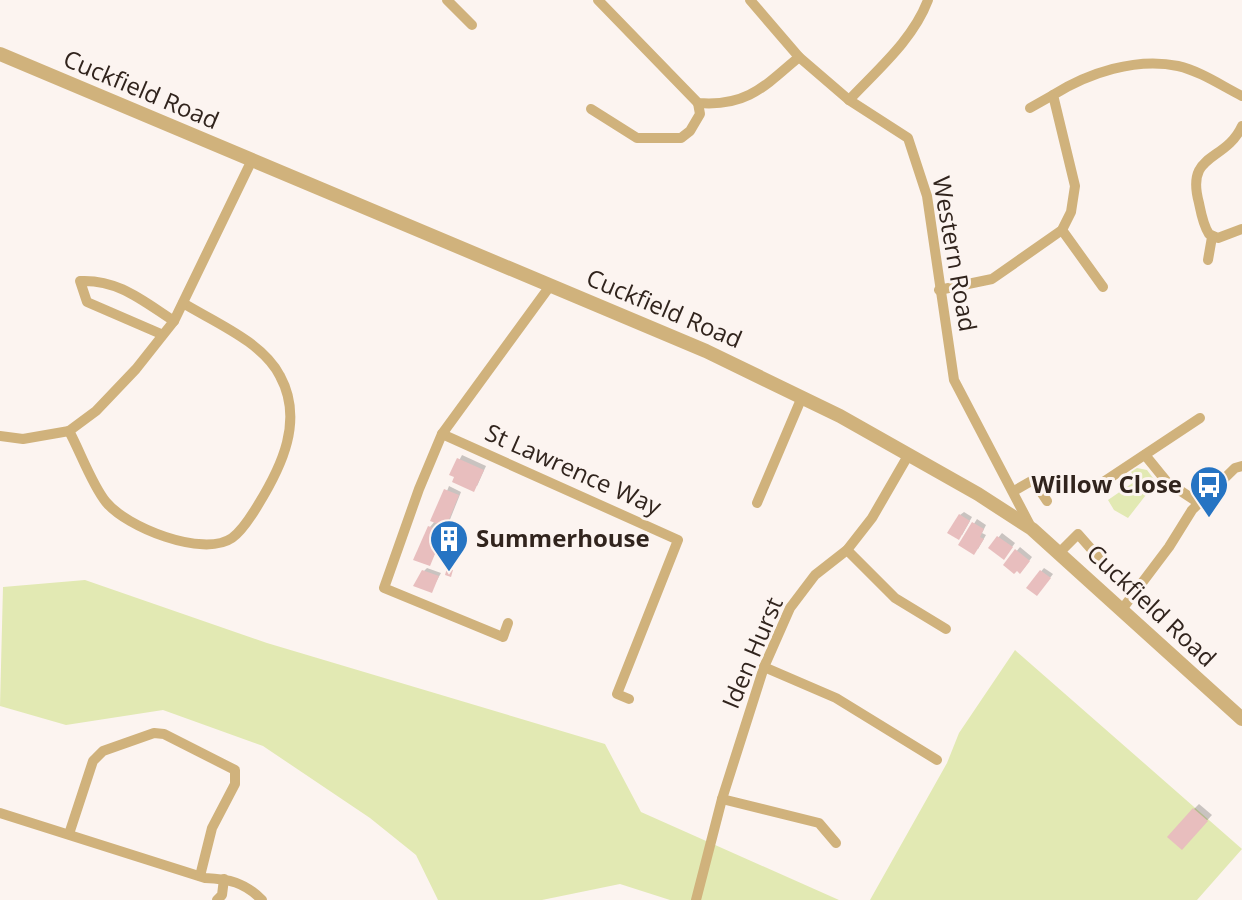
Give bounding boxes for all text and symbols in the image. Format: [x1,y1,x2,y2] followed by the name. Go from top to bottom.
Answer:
[59,41,224,136] street label: Cuckfield Road
[926,173,985,334] street label: Western Road
[582,260,747,355] street label: Cuckfield Road
[481,415,668,523] street label: St Lawrence Way
[1188,464,1230,519] bus stop icon: Willow Close
[1032,467,1182,500] place label: Willow Close
[428,518,470,573] building icon: Summerhouse
[476,521,650,554] place label: Summerhouse
[1080,536,1224,674] street label: Cuckfield Road
[713,592,790,713] street label: Iden Hurst

